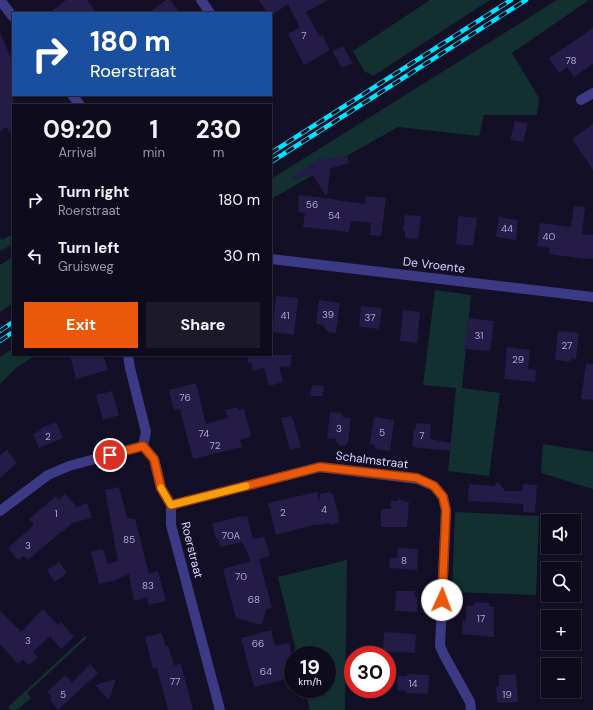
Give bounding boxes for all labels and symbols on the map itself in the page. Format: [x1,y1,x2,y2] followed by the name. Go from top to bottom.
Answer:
[301,29,307,42] house number: 7
[565,54,577,67] house number: 78
[306,198,318,211] house number: 56
[328,209,340,222] house number: 54
[501,222,513,235] house number: 44
[543,230,556,243] house number: 40
[402,253,466,277] street label: De Vroente
[322,308,334,321] house number: 39
[280,309,290,322] house number: 41
[364,311,376,324] house number: 37
[475,329,483,342] house number: 31
[562,339,572,352] house number: 27
[512,353,524,366] house number: 29
[179,391,191,404] house number: 76
[336,422,342,435] house number: 3
[379,426,385,439] house number: 5
[199,427,209,440] house number: 74
[419,429,425,442] house number: 7
[45,430,51,443] house number: 2
[93,438,127,472] pin
[210,439,221,452] house number: 72
[335,448,410,472] street label: Schalmstraat
[321,503,327,516] house number: 4
[280,506,286,519] house number: 2
[54,507,58,520] house number: 1
[177,520,207,580] street label: Roerstraat
[222,529,240,542] house number: 70A
[123,533,135,546] house number: 85
[25,539,31,552] house number: 3
[401,554,407,567] house number: 8
[235,570,247,583] house number: 70
[142,579,154,592] house number: 83
[421,579,463,621] position arrow
[248,593,260,606] house number: 68
[477,612,485,625] house number: 17
[25,634,31,647] house number: 3
[252,637,264,650] house number: 66
[344,646,396,698] speed limit sign: 30
[260,665,272,678] house number: 64
[170,675,180,688] house number: 77
[408,677,418,690] house number: 14
[60,688,66,701] house number: 5
[502,688,512,701] house number: 19

